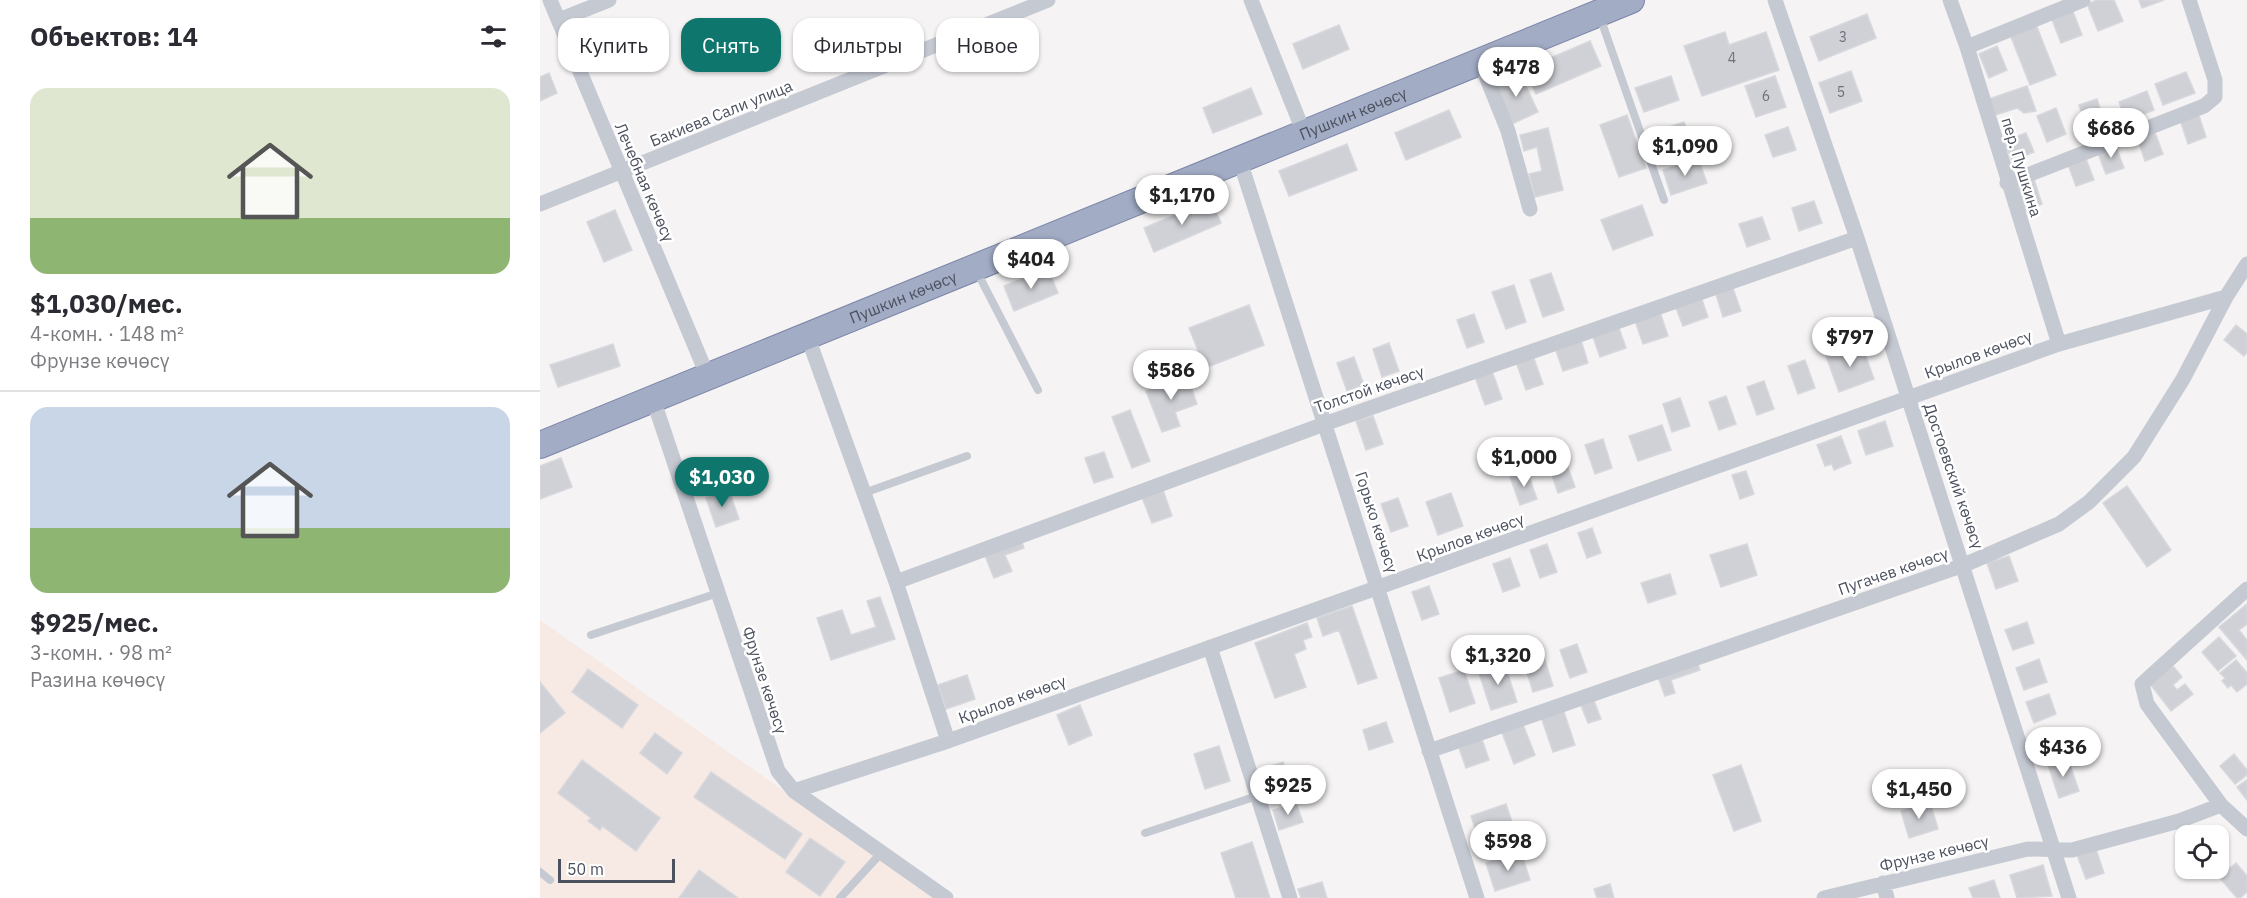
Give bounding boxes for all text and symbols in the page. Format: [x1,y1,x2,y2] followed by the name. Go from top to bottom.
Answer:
[558,18,669,72] chip: Купить
[681,18,781,72] chip: Снять
[793,18,924,72] chip: Фильтры
[936,18,1039,72] chip: Новое
[30,19,198,53] text: Объектов: 14
[477,20,510,53] icon: filters
[1839,28,1847,46] house number: 3
[1480,47,1552,98] pin: $478
[1728,49,1736,67] house number: 4
[1492,53,1540,80] text: $478
[647,75,796,151] street label: Бакиева Сали улица
[1296,83,1410,144] street label: Пушкин көчөсү
[1837,83,1845,101] house number: 5
[1762,87,1770,105] house number: 6
[2075,108,2147,159] pin: $686
[2087,114,2135,141] text: $686
[1997,115,2047,220] street label: пер. Пушкина
[611,119,679,245] street label: Лечебная көчөсү
[1636,126,1734,177] pin: $1,090
[216,127,324,235] icon: home
[1652,132,1718,159] text: $1,090
[1133,175,1231,226] pin: $1,170
[1149,181,1215,208] text: $1,170
[995,239,1067,290] pin: $404
[1007,245,1055,272] text: $404
[846,266,960,328] street label: Пушкин көчөсү
[30,286,183,320] text: $1,030/мес.
[1814,317,1886,368] pin: $797
[30,320,184,347] text: 4-комн. · 148 m²
[1826,323,1874,350] text: $797
[1921,325,2035,383] street label: Крылов көчөсү
[30,347,170,374] text: Фрунзе көчөсү
[1135,350,1207,401] pin: $586
[1147,356,1195,383] text: $586
[1312,361,1427,417] street label: Толстой көчөсү
[1920,400,1988,552] street label: Достоевский көчөсү
[1475,437,1573,488] pin: $1,000
[1491,443,1557,470] text: $1,000
[216,446,324,554] icon: home
[673,457,771,508] pin: $1,030
[689,463,755,490] text: $1,030
[1351,469,1403,575] street label: Горько көчөсү
[1413,508,1527,566] street label: Крылов көчөсү
[1835,543,1951,599] street label: Пугачев көчөсү
[30,605,159,639] text: $925/мес.
[738,624,792,736] street label: Фрунзе көчөсү
[1449,635,1547,686] pin: $1,320
[30,639,172,666] text: 3-комн. · 98 m²
[1465,641,1531,668] text: $1,320
[30,666,165,693] text: Разина көчөсү
[955,670,1069,728] street label: Крылов көчөсү
[2027,727,2099,778] pin: $436
[2039,733,2087,760] text: $436
[1252,765,1324,816] pin: $925
[1870,769,1968,820] pin: $1,450
[1264,771,1312,798] text: $925
[1886,775,1952,802] text: $1,450
[1472,821,1544,872] pin: $598
[2175,825,2229,879] map controls
[2175,825,2229,879] button: locate
[1484,827,1532,854] text: $598
[1877,831,1991,875] street label: Фрунзе көчөсү
[558,856,675,884] scale bar
[567,859,604,879] text: 50 m

